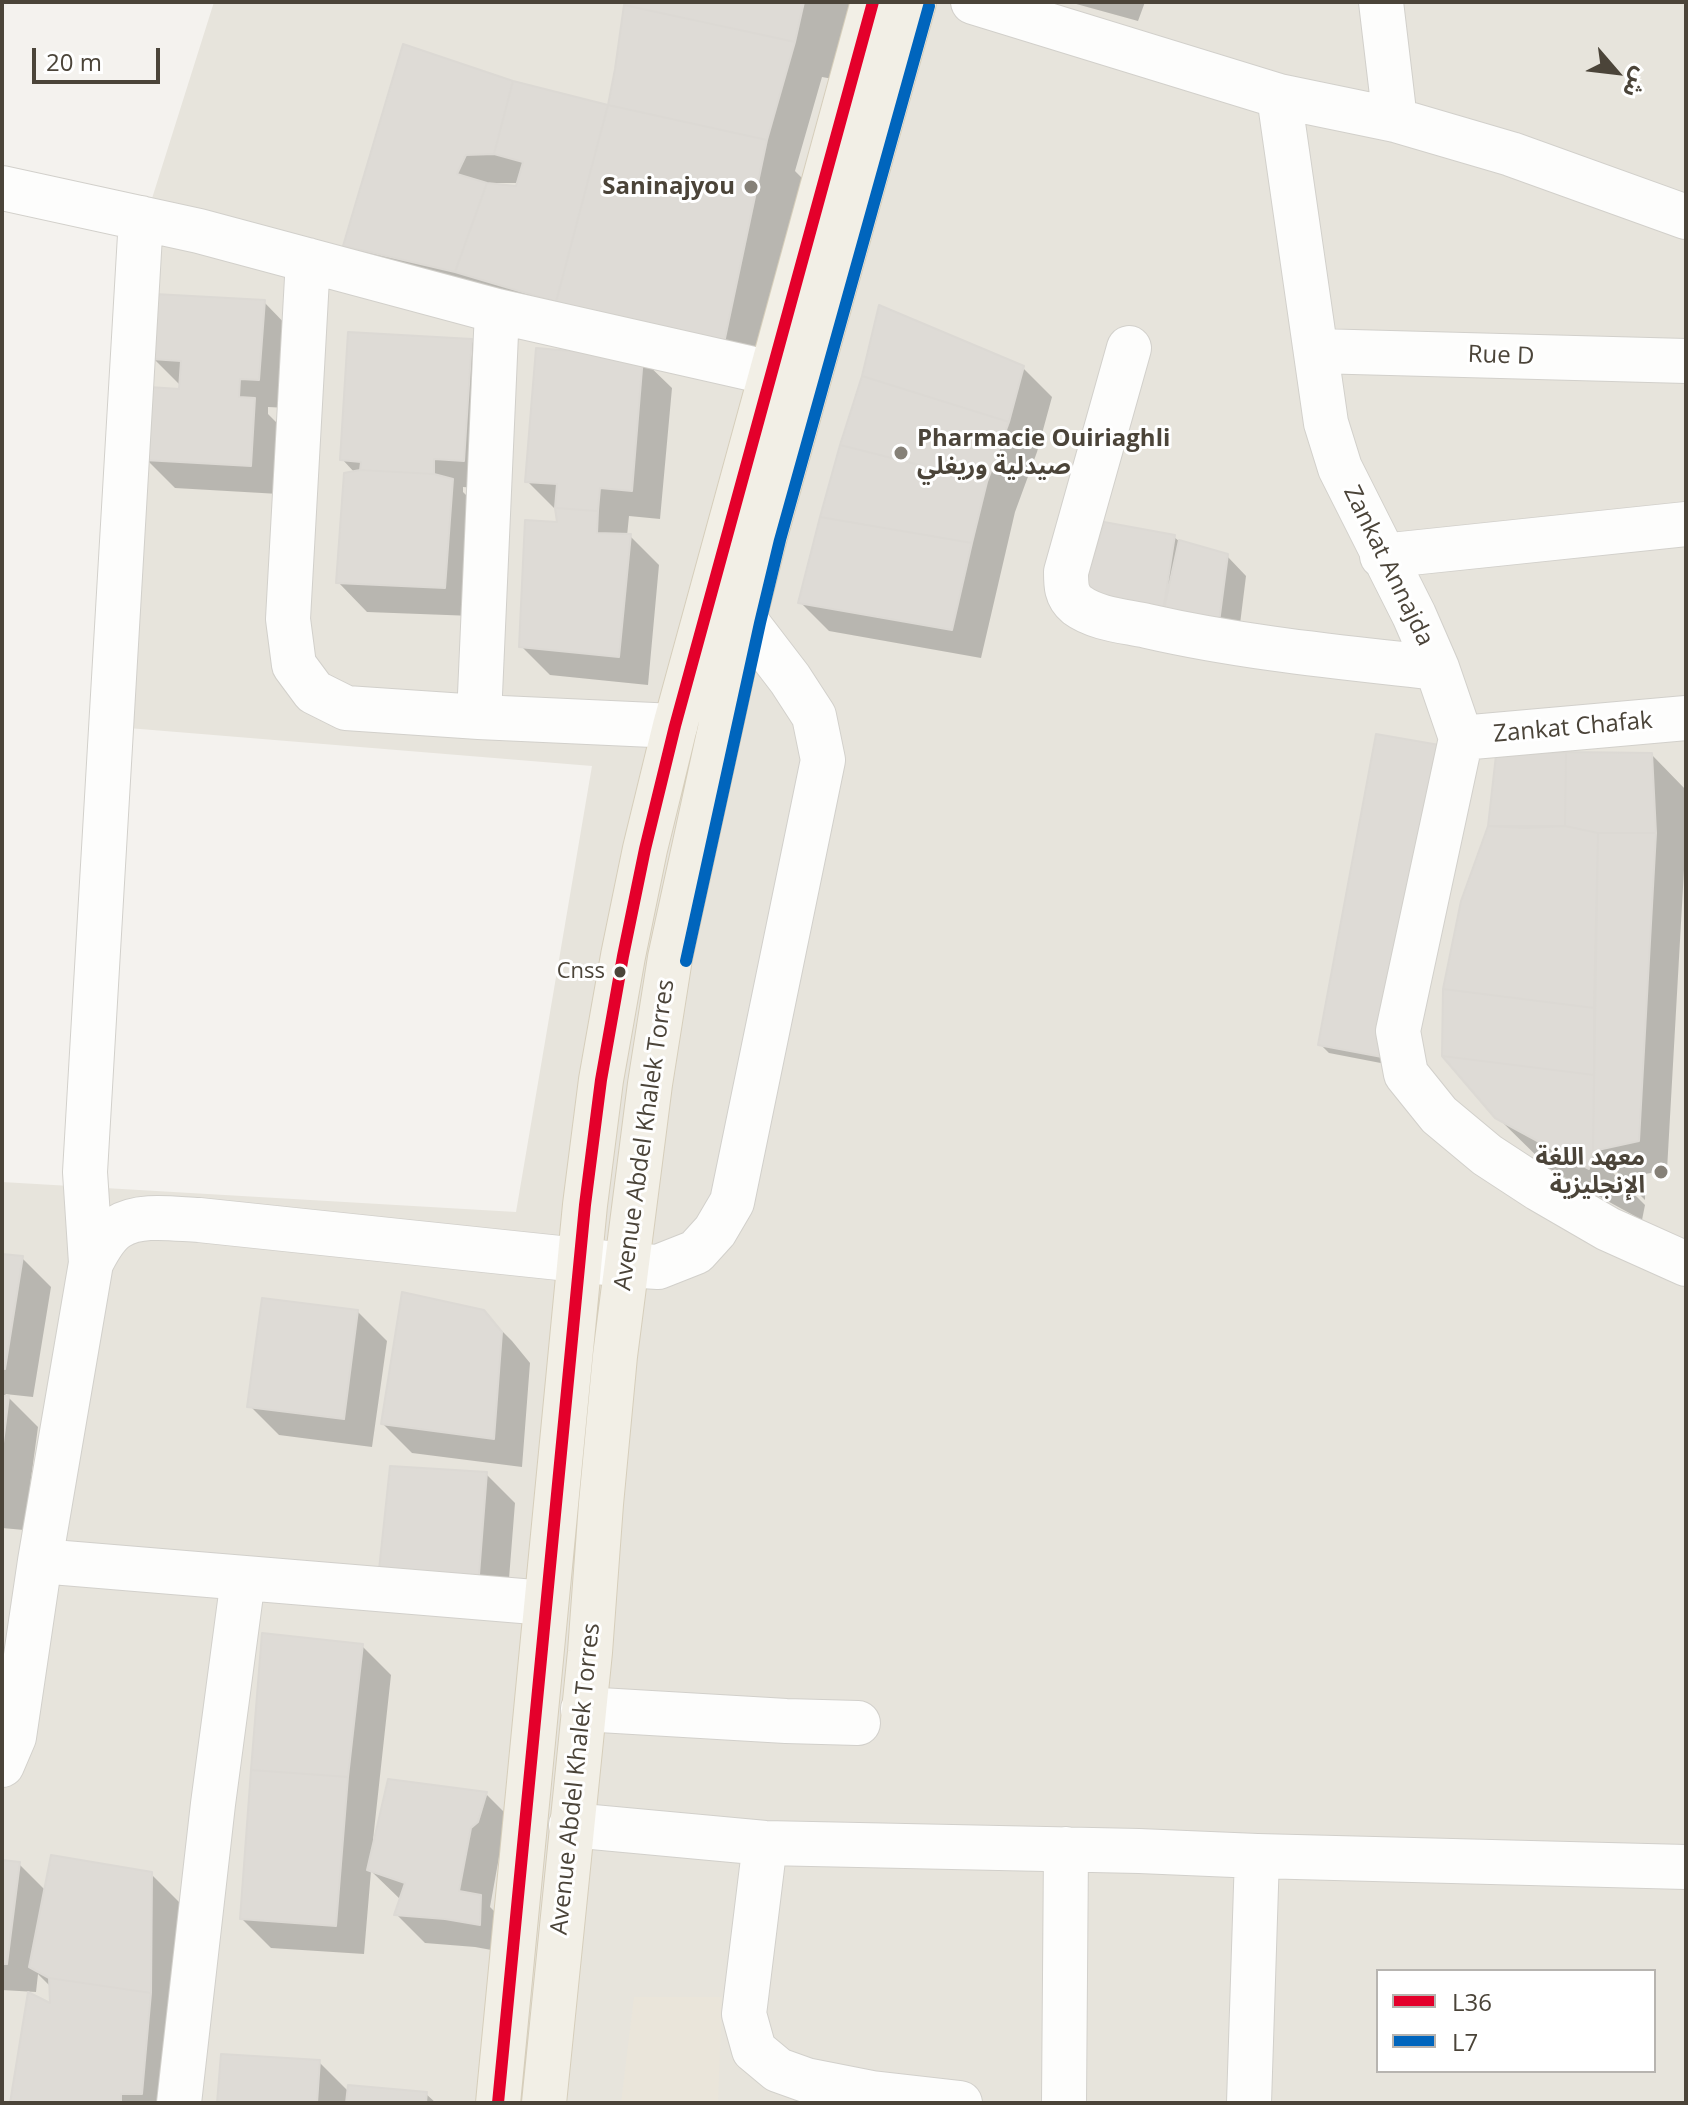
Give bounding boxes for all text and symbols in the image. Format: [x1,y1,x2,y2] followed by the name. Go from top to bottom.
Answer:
[36,32,164,82] scale bar
[1576,32,1656,112] north arrow
[46,45,102,78] text: 20 m
[1617,63,1658,104] text: ش
[602,173,735,201] place label: Saninajyou
[742,178,760,196] marker: Saninajyou
[1467,340,1535,372] street label: Rue D
[917,425,1170,481] place label: Pharmacie Ouiriaghli صيدلية وريغلي
[892,444,910,462] marker: Pharmacie Ouiriaghli صيدلية وريغلي
[1337,481,1439,651] street label: Zankat Annajda
[1492,707,1654,749] street label: Zankat Chafak
[557,959,605,985] place label: Cnss
[612,964,628,980] marker: Cnss
[609,978,681,1292] street label: Avenue Abdel Khalek Torres
[1536,1144,1645,1200] place label: معهد اللغة الإنجليزية
[1652,1163,1670,1181] marker: معهد اللغة الإنجليزية
[545,1622,607,1936] street label: Avenue Abdel Khalek Torres
[1376,1969,1656,2073] legend
[1452,1985,1492,2018] text: L36
[1452,2025,1478,2058] text: L7

